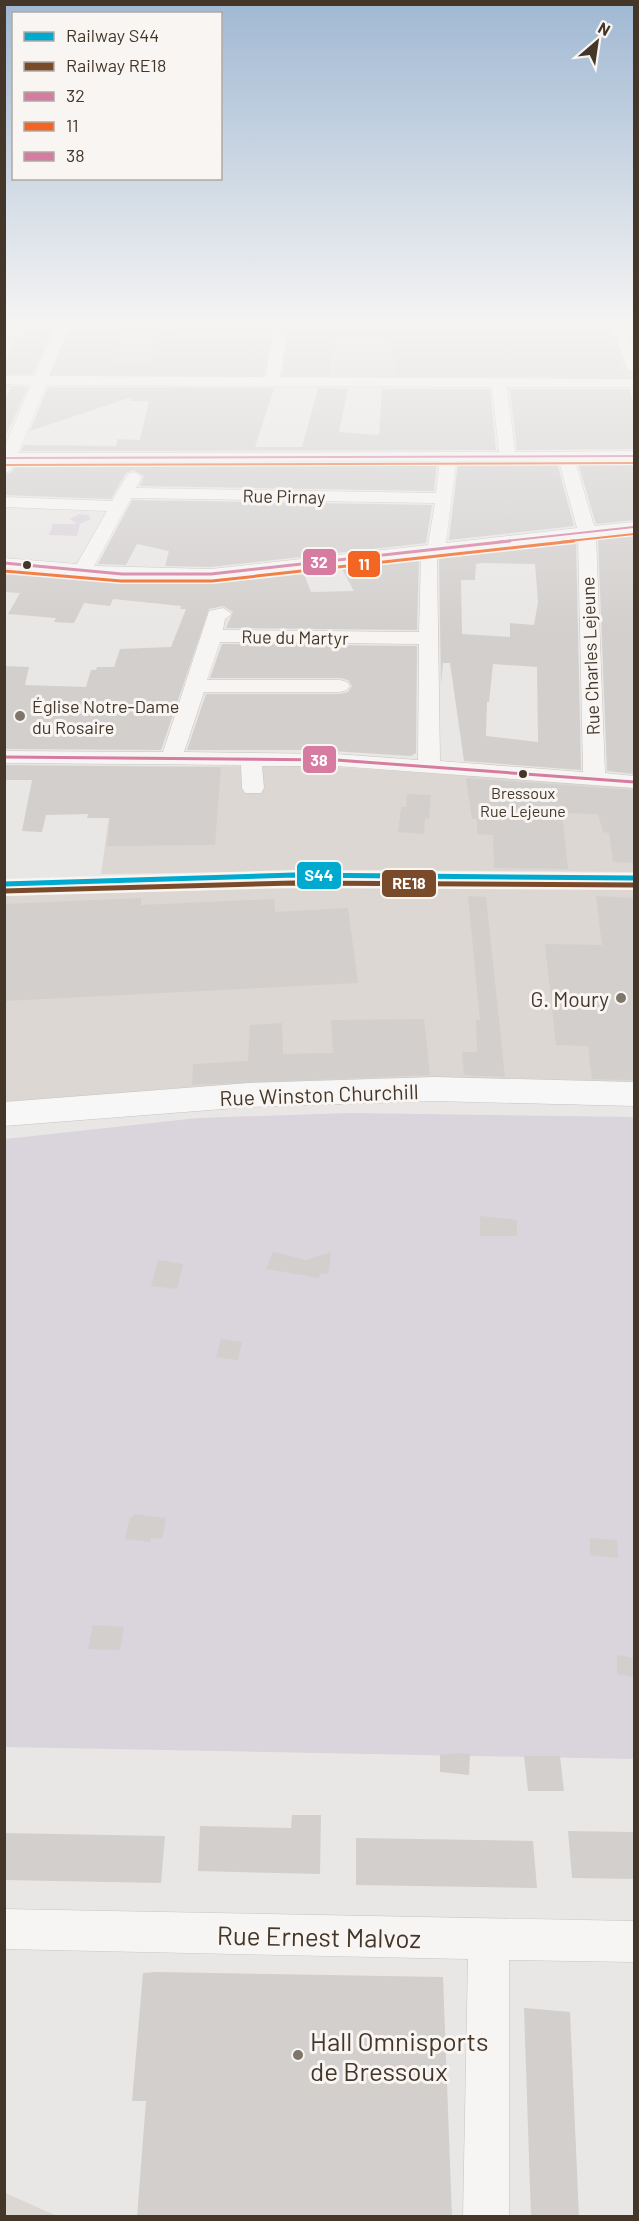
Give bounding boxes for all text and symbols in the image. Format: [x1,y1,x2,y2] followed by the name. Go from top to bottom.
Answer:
[12,12,222,180] legend
[567,12,627,72] north arrow
[595,18,614,39] text: N
[66,24,159,46] text: Railway S44
[66,54,166,76] text: Railway RE18
[66,84,85,106] text: 32
[66,114,79,136] text: 11
[66,144,85,166] text: 38
[242,484,326,508] street label: Rue Pirnay
[302,548,337,576] line badge: 32
[347,550,381,578] line badge: 11
[310,552,328,571] text: 32
[358,554,370,573] text: 11
[21,559,33,571] unlabelled marker
[576,576,604,736] street label: Rue Charles Lejeune
[241,625,349,649] street label: Rue du Martyr
[32,695,179,738] place label: Église Notre-Dame du Rosaire
[13,709,27,723] marker: Église Notre-Dame du Rosaire
[302,745,337,774] line badge: 38
[310,750,328,769] text: 38
[517,768,529,780] marker: Bressoux Rue Lejeune
[480,783,566,820] place label: Bressoux Rue Lejeune
[296,861,342,890] line badge: S44
[305,865,333,884] text: S44
[381,869,437,898] line badge: RE18
[392,873,426,892] text: RE18
[531,986,609,1011] place label: G. Moury
[614,991,628,1005] marker: G. Moury
[219,1078,419,1110] street label: Rue Winston Churchill
[217,1919,421,1953] street label: Rue Ernest Malvoz
[310,2025,488,2086] place label: Hall Omnisports de Bressoux
[291,2048,305,2062] marker: Hall Omnisports de Bressoux

